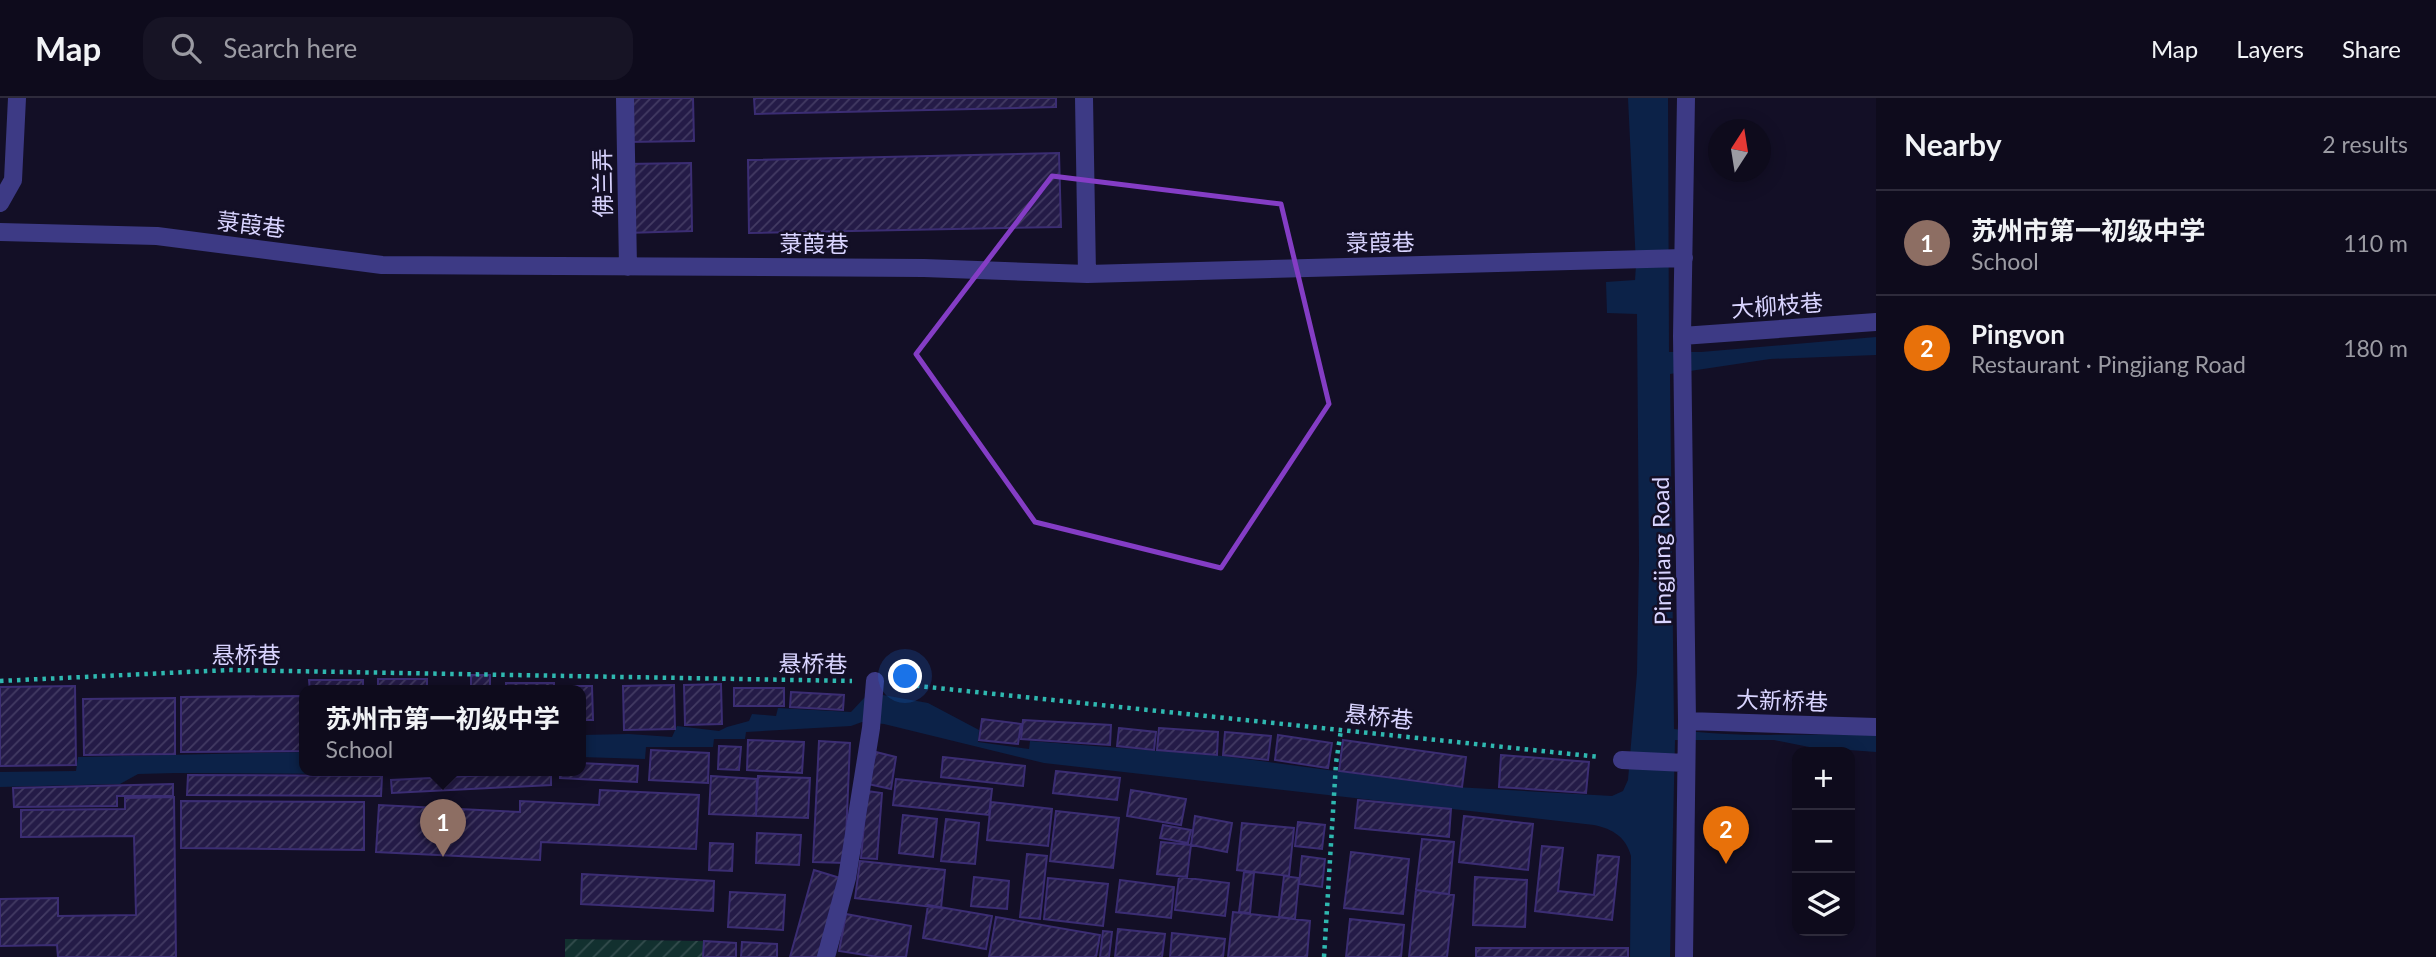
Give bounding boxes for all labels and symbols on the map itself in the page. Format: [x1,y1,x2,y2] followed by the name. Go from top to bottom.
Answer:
[1708,119,1771,182] north arrow
[587,148,617,218] street label: 佛兰弄
[215,206,287,242] street label: 菉葭巷
[1345,227,1415,257] street label: 菉葭巷
[780,229,849,257] street label: 菉葭巷
[1730,288,1824,322] street label: 大柳枝巷
[1646,477,1676,625] street label: Pingjiang Road
[212,640,281,668] street label: 悬桥巷
[778,648,848,678] street label: 悬桥巷
[888,659,922,693] your location
[1736,684,1828,716] street label: 大新桥巷
[1343,698,1415,734] street label: 悬桥巷
[420,799,466,857] pin: 1
[1703,806,1749,864] pin: 2

